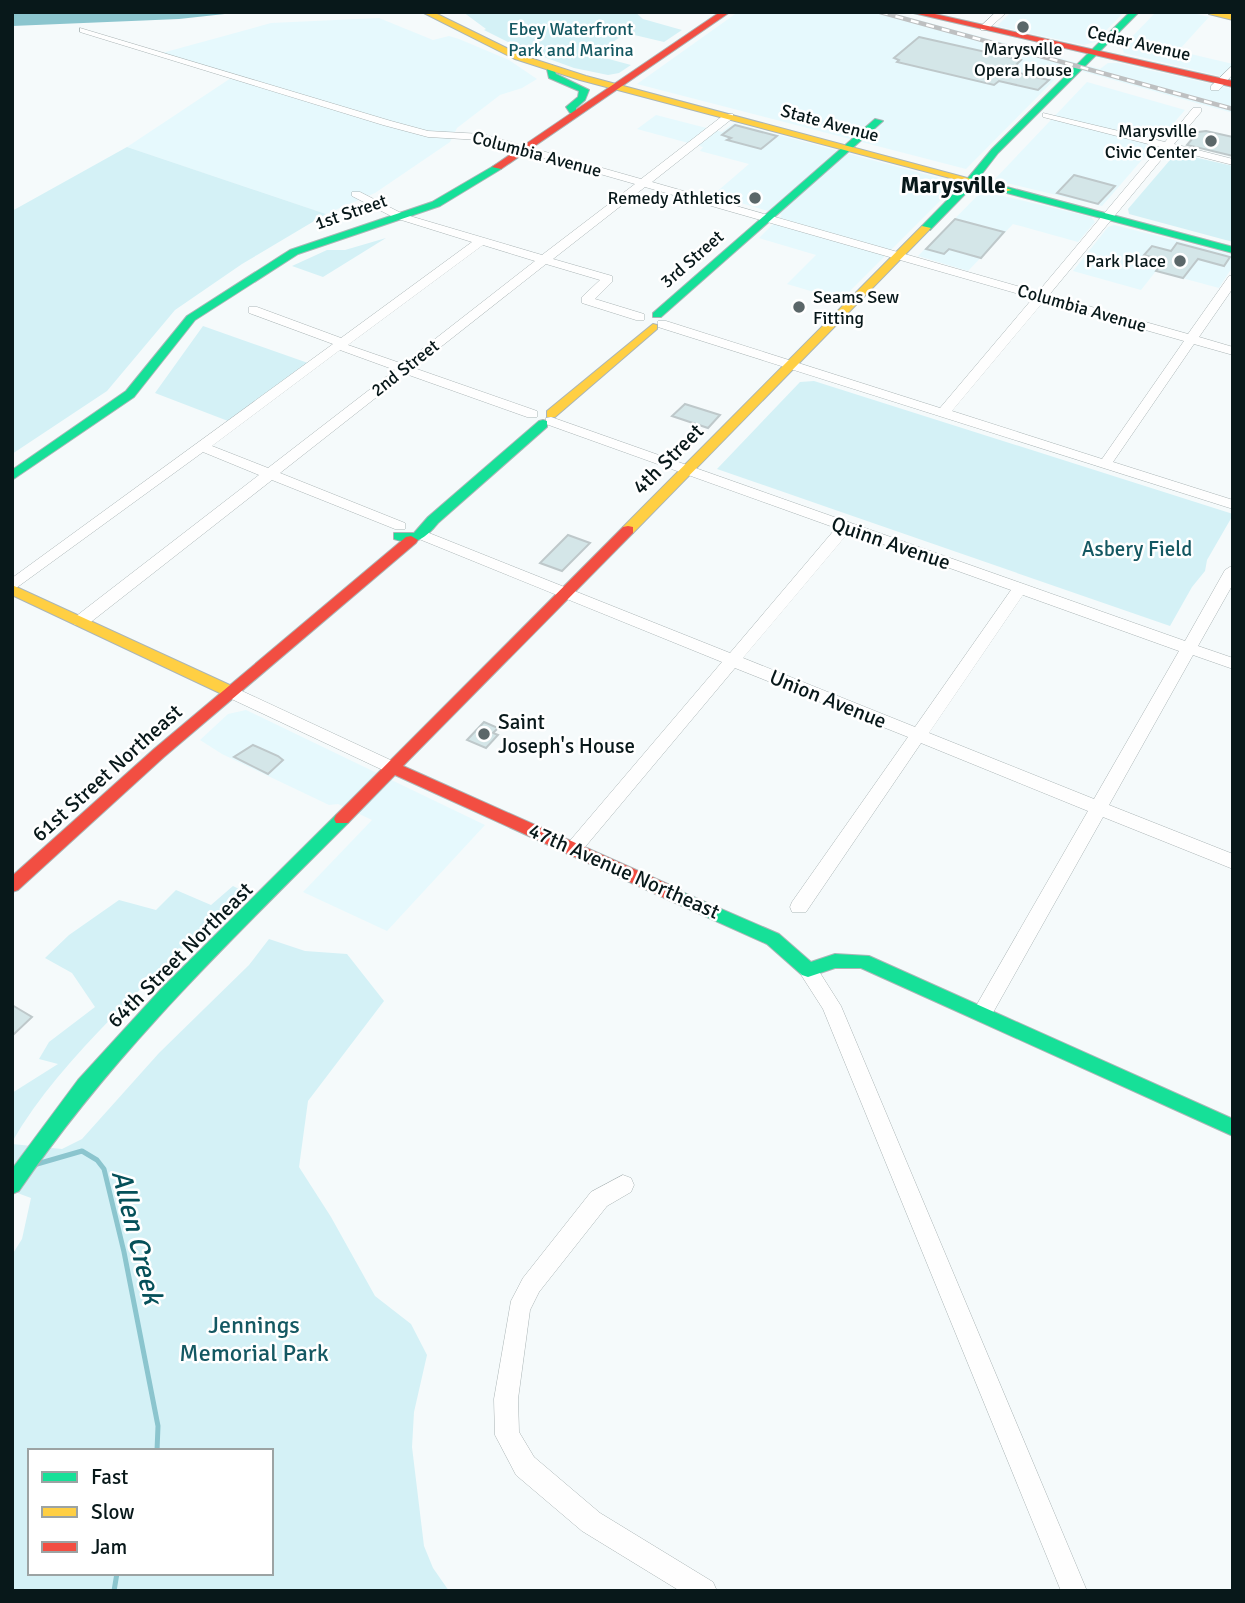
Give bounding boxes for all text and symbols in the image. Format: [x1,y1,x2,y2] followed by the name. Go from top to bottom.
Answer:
[508,18,634,61] park label: Ebey Waterfront Park and Marina
[1015,19,1031,35] marker: Marysville Opera House
[1085,20,1193,66] street label: Cedar Avenue
[974,38,1072,81] place label: Marysville Opera House
[779,99,881,147] street label: State Avenue
[1105,120,1197,163] place label: Marysville Civic Center
[470,126,604,182] street label: Columbia Avenue
[1203,133,1219,149] marker: Marysville Civic Center
[900,171,1006,200] district label: Marysville
[608,187,741,209] place label: Remedy Athletics
[312,189,390,235] street label: 1st Street
[747,190,763,206] marker: Remedy Athletics
[656,226,728,292] street label: 3rd Street
[1085,250,1166,272] place label: Park Place
[1172,253,1188,269] marker: Park Place
[1015,279,1149,337] street label: Columbia Avenue
[813,286,899,329] place label: Seams Sew Fitting
[791,299,807,315] marker: Seams Sew Fitting
[367,335,443,401] street label: 2nd Street
[627,418,709,500] street label: 4th Street
[828,511,954,575] street label: Quinn Avenue
[1082,536,1192,562] park label: Asbery Field
[766,664,890,734] street label: Union Avenue
[27,699,187,847] street label: 61st Street Northeast
[498,709,635,759] place label: Saint Joseph's House
[476,726,492,742] marker: Saint Joseph's House
[525,817,723,925] street label: 47th Avenue Northeast
[102,877,258,1033] street label: 64th Street Northeast
[104,1166,171,1310] water label: Allen Creek
[179,1310,329,1368] park label: Jennings Memorial Park
[28,1449,273,1575] legend
[91,1464,128,1490] text: Fast
[91,1499,135,1525] text: Slow
[91,1534,127,1560] text: Jam

